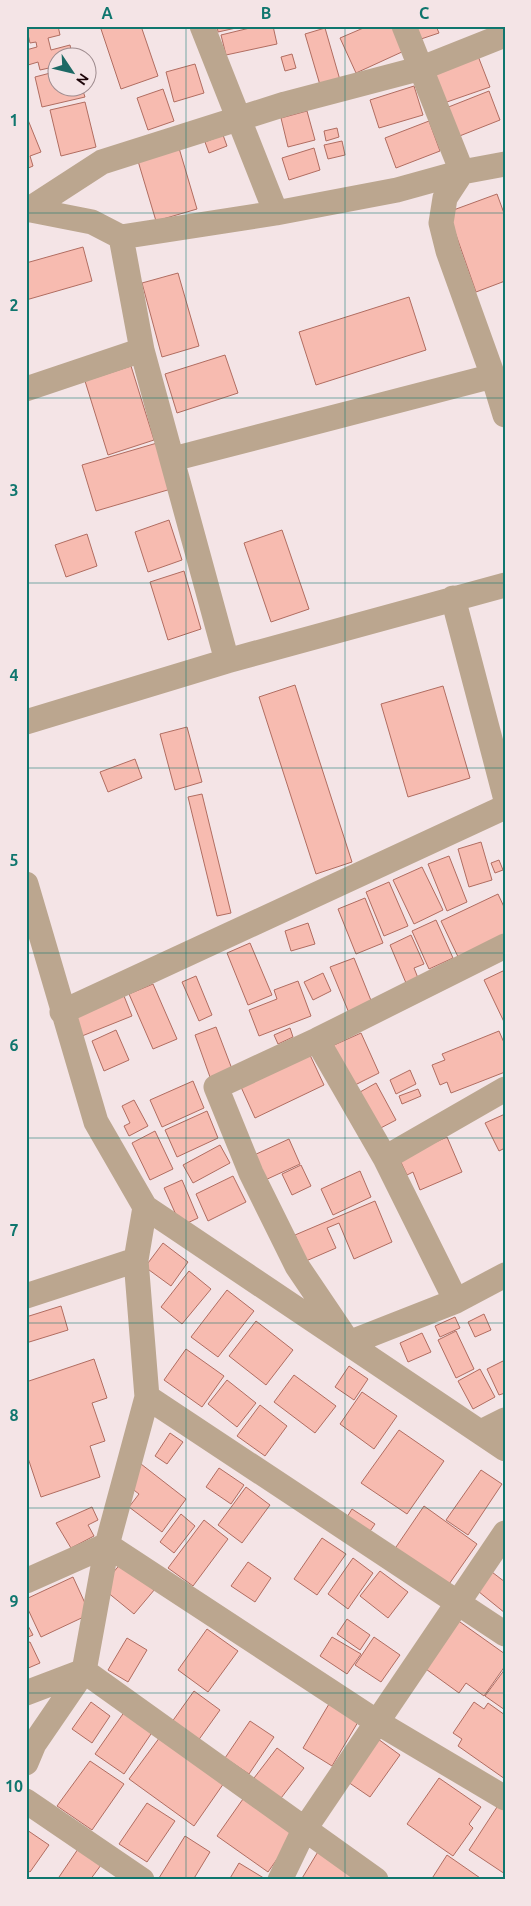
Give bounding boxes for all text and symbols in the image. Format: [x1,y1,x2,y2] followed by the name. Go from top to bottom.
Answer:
[101,4,113,22] text: A
[261,4,271,22] text: B
[419,4,429,22] text: C
[48,48,98,98] north arrow
[73,71,92,88] text: N
[9,111,19,129] text: 1
[9,296,19,314] text: 2
[9,481,19,499] text: 3
[9,666,19,684] text: 4
[9,851,19,869] text: 5
[9,1036,19,1054] text: 6
[9,1221,19,1239] text: 7
[9,1406,19,1424] text: 8
[9,1592,19,1610] text: 9
[5,1777,23,1795] text: 10

